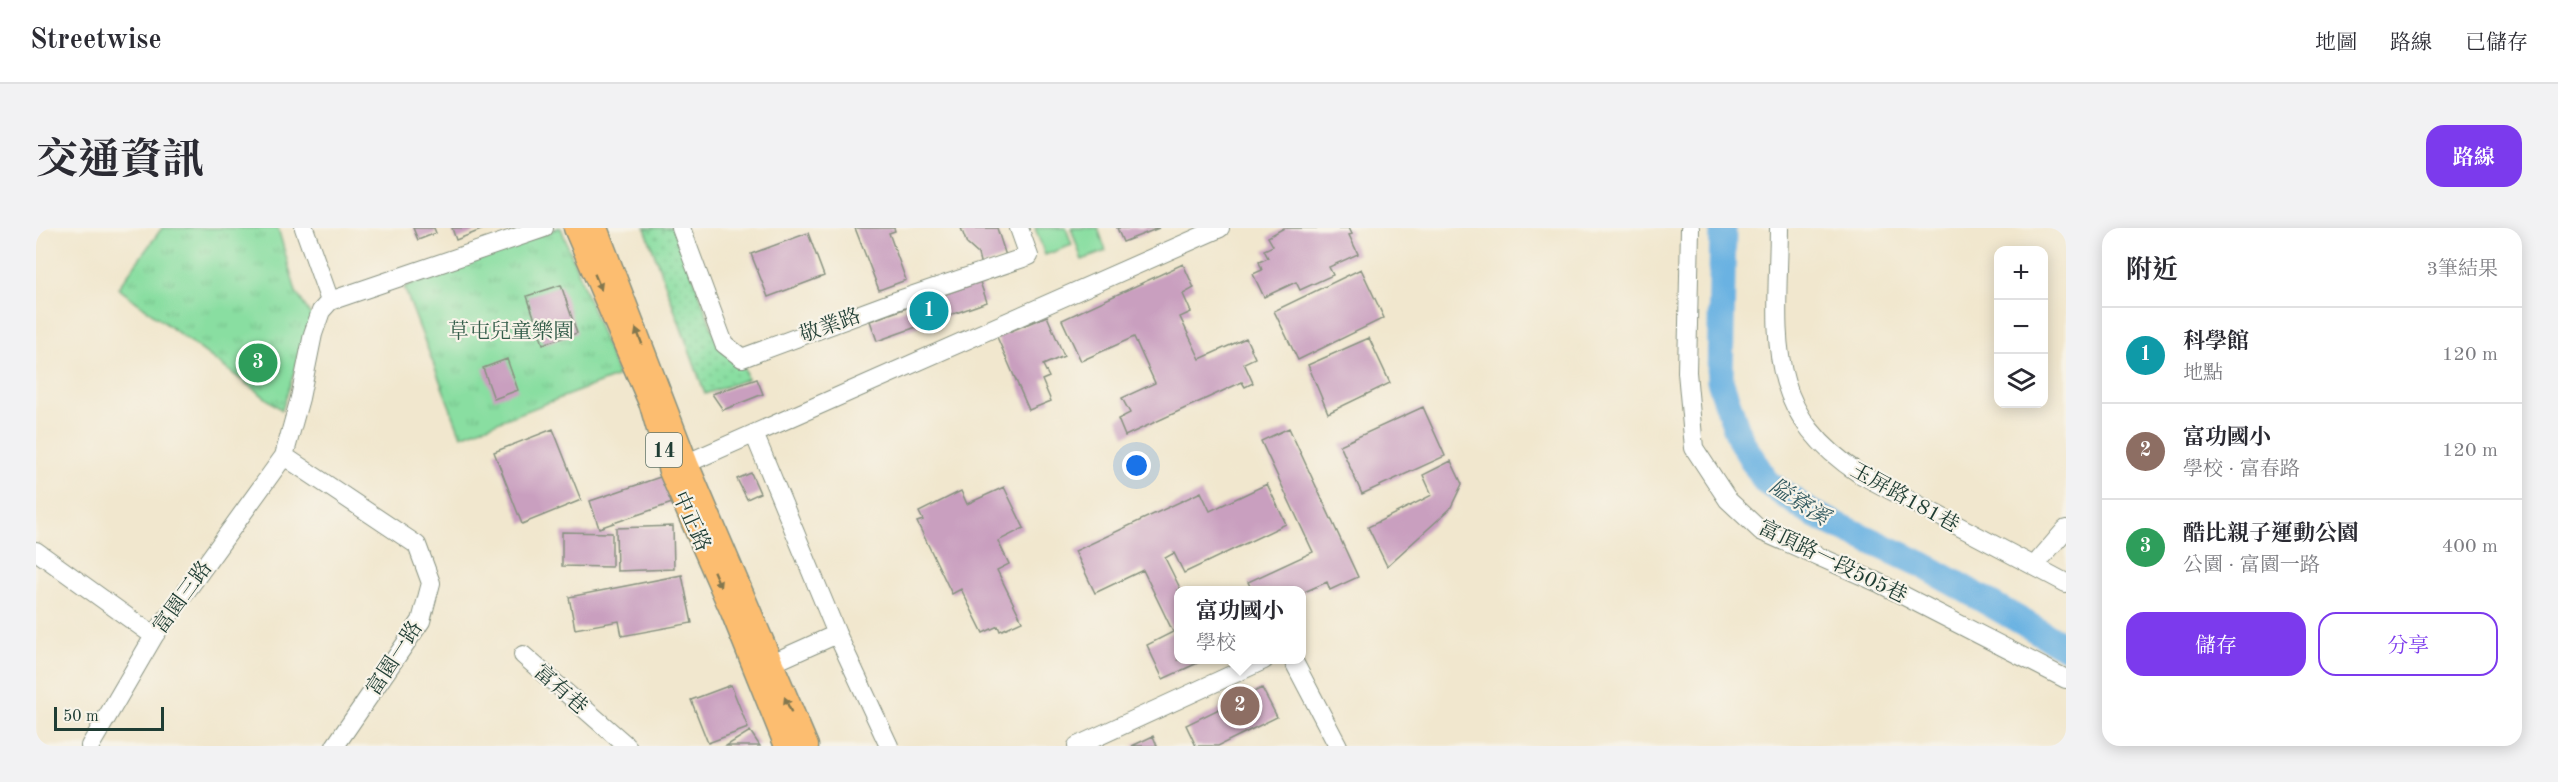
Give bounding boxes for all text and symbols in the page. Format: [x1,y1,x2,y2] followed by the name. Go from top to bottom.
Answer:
[30,27,162,55] text: Streetwise
[2315,33,2357,54] text: 地圖
[2390,33,2432,54] text: 路線
[2465,33,2528,54] text: 已儲存
[2426,125,2522,187] button: 路線
[36,141,204,183] text: 交通資訊
[1994,246,2048,408] map controls
[1994,246,2048,300] button: +
[2126,258,2178,284] text: 附近
[2426,260,2498,280] text: 3筆結果
[593,273,603,291] one-way arrow
[910,288,948,334] pin: 1
[1994,300,2048,354] button: −
[797,304,864,347] street label: 敬業路
[448,320,574,343] park label: 草屯兒童樂園
[634,327,643,345] one-way arrow
[2183,331,2249,353] text: 科學館
[238,340,278,386] pin: 3
[2140,345,2151,365] text: 1
[2442,345,2498,365] text: 120 m
[1994,354,2048,408] button: layers
[2183,364,2223,384] text: 地點
[2183,427,2271,449] text: 富功國小
[646,433,682,467] road number: 14
[2140,441,2151,461] text: 2
[2442,441,2498,461] text: 120 m
[1122,451,1151,480] your location
[1846,458,1963,537] street label: 玉屏路181巷
[2183,460,2300,480] text: 學校 · 富春路
[1765,474,1835,531] water label: 隘寮溪
[668,488,715,555] street label: 中正路
[1755,515,1911,607] street label: 富頂路一段505巷
[2183,523,2359,545] text: 酷比親子運動公園
[2140,537,2151,557] text: 3
[2442,537,2498,557] text: 400 m
[2183,556,2320,576] text: 公園 · 富園一路
[148,557,216,638] street label: 富園三路
[712,571,722,589] one-way arrow
[1174,586,1306,664] popup
[1196,601,1284,623] text: 富功國小
[2126,612,2306,676] button: 儲存
[2318,612,2498,676] button: 分享
[362,617,427,700] street label: 富園一路
[1196,634,1236,654] text: 學校
[529,660,592,719] street label: 富有巷
[1220,684,1260,728] pin: 2
[784,696,793,713] one-way arrow
[54,704,164,732] scale bar
[63,709,99,725] text: 50 m

